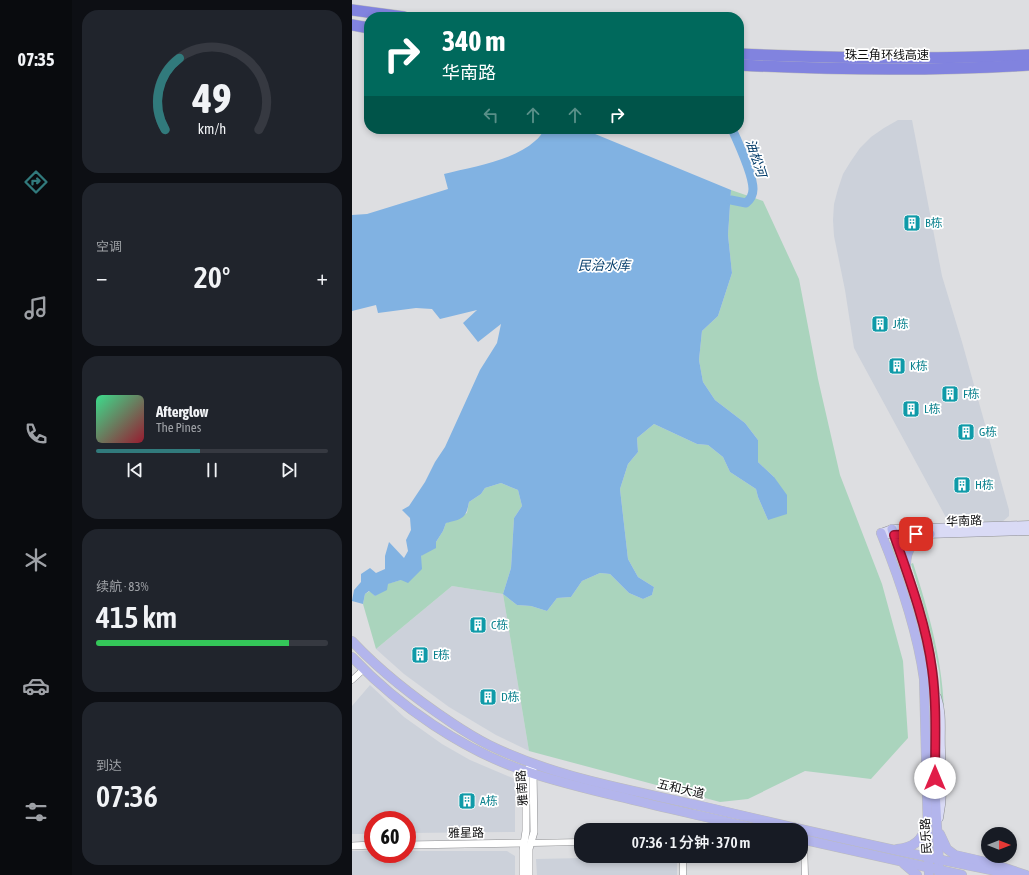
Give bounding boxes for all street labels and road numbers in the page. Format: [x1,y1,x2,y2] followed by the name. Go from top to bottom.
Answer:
[845,48,929,62] street label: 珠三角环线高速
[946,513,982,529] street label: 华南路
[514,770,530,806] street label: 雅南路
[656,777,706,801] street label: 五和大道
[918,818,934,854] street label: 民乐路
[448,826,484,840] street label: 雅星路

